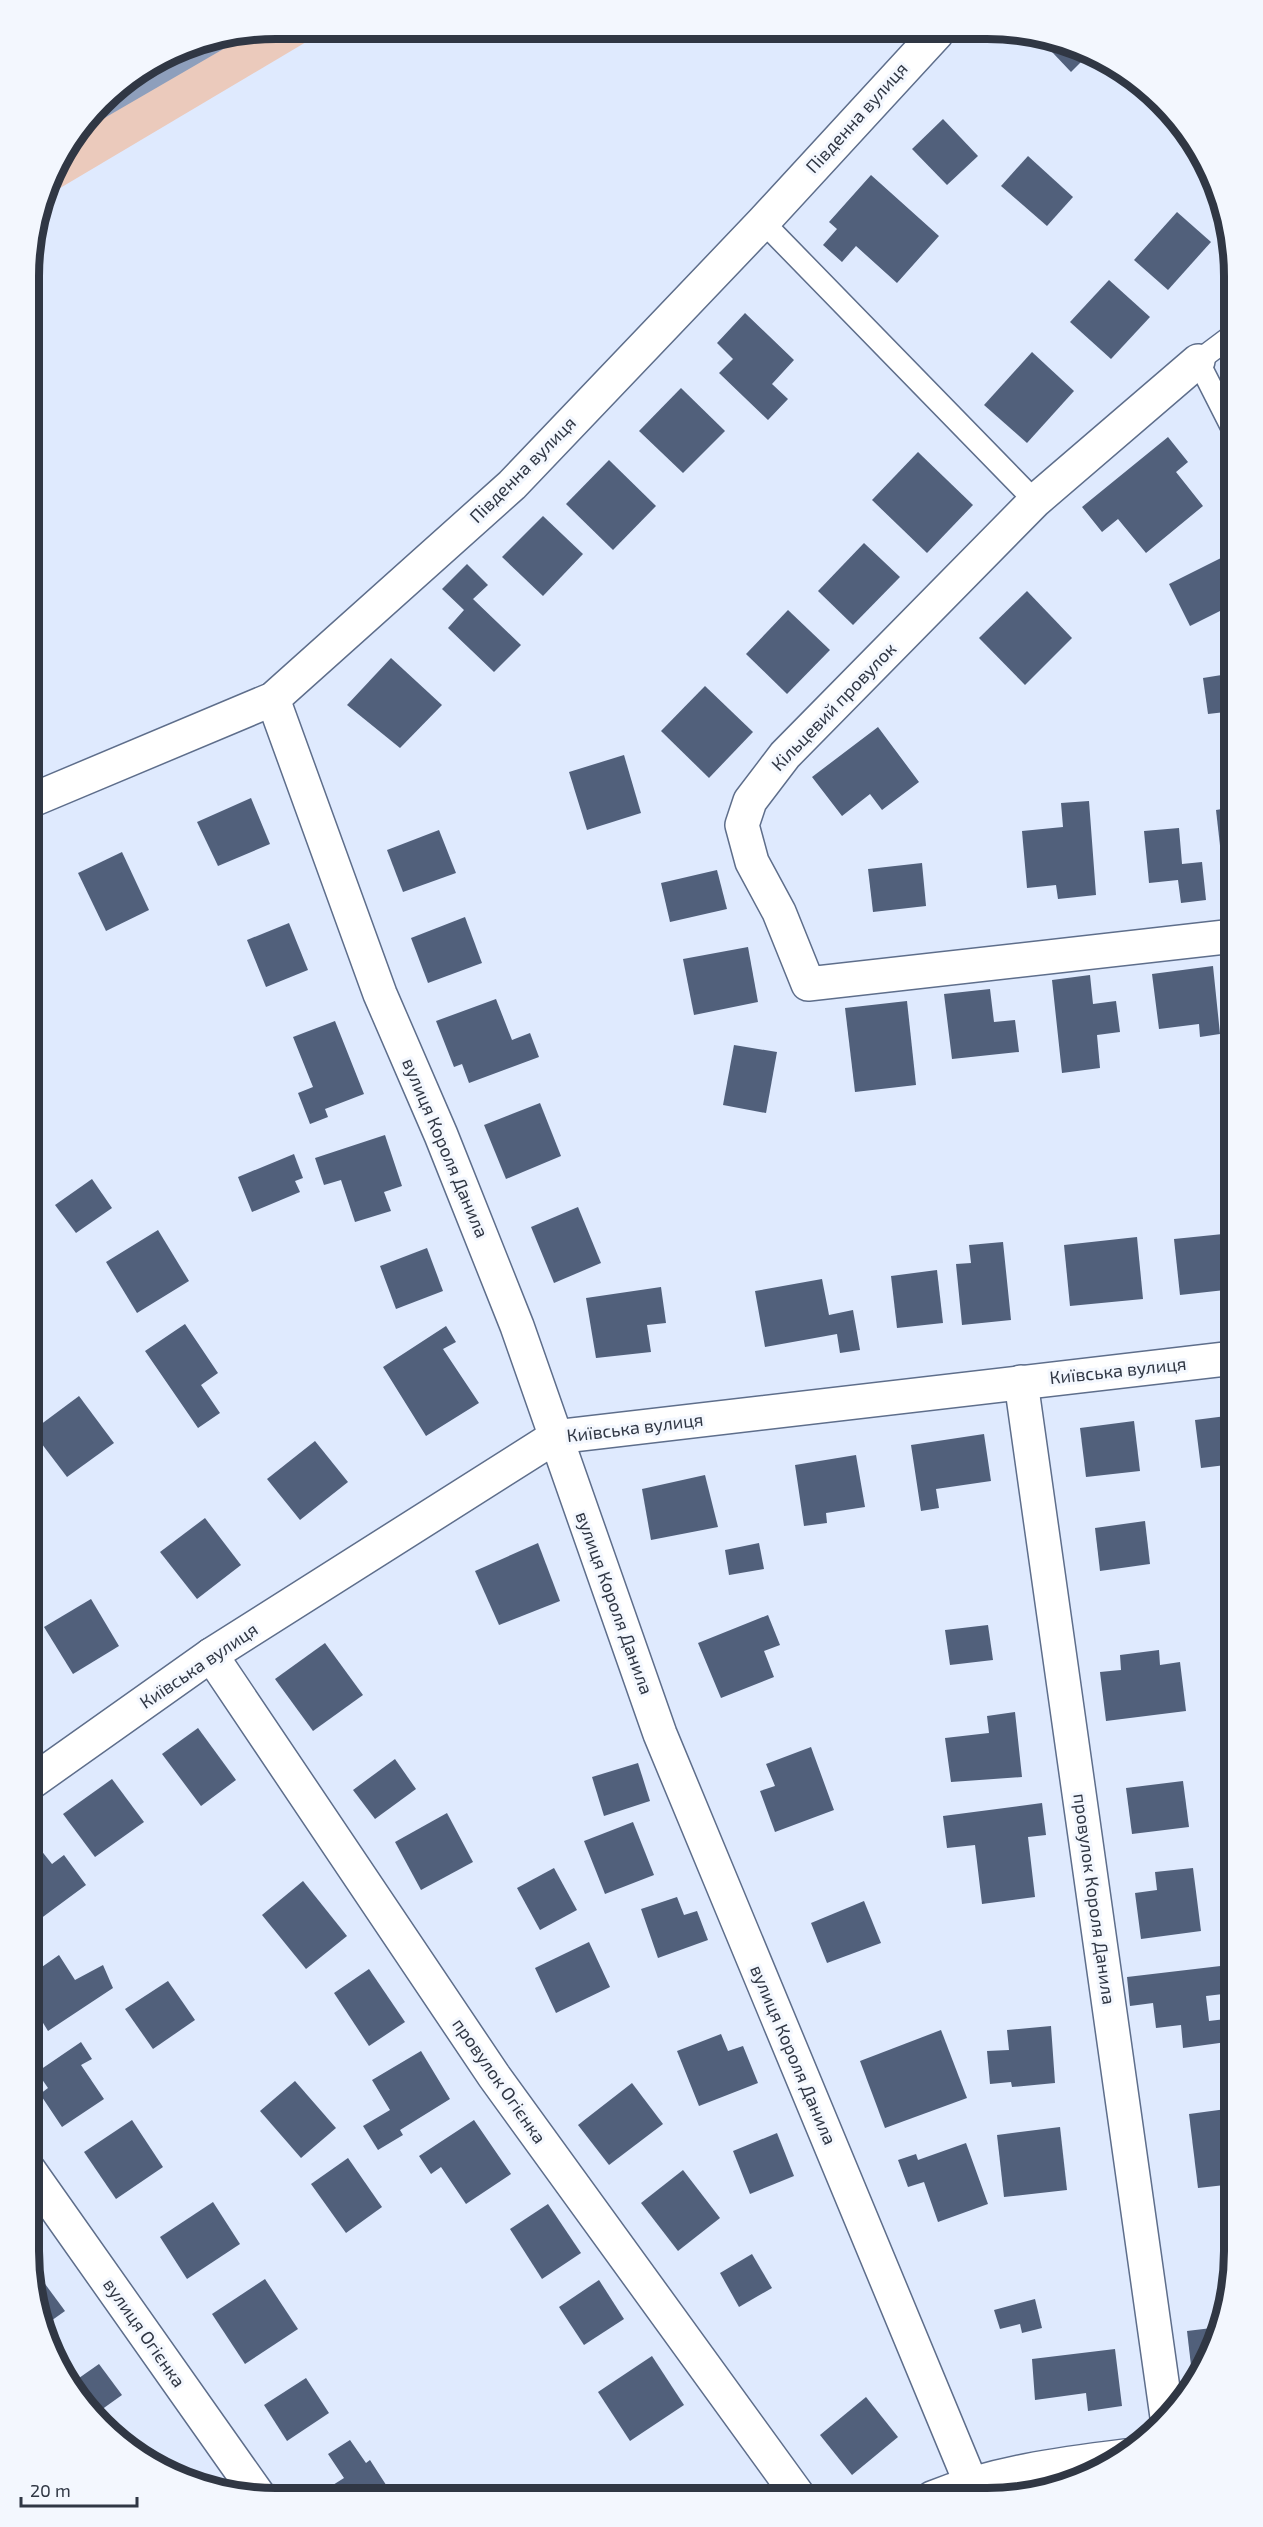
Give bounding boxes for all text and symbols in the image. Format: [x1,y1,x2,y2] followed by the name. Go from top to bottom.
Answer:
[801,57,912,177] street label: Південна вулиця
[464,411,580,527] street label: Південна вулиця
[766,637,901,775] street label: Кільцевий провулок
[398,1054,494,1241] street label: вулиця Короля Данила
[1048,1352,1187,1388] street label: Київська вулиця
[565,1408,704,1446] street label: Київська вулиця
[572,1508,658,1697] street label: вулиця Короля Данила
[135,1618,262,1713] street label: Київська вулиця
[1069,1792,1121,2006] street label: провулок Короля Данила
[746,1961,842,2148] street label: вулиця Короля Данила
[448,2013,551,2147] street label: провулок Огієнка
[99,2274,191,2391] street label: вулиця Огієнка
[21,2470,136,2508] scale bar
[30,2479,71,2501] text: 20 m

